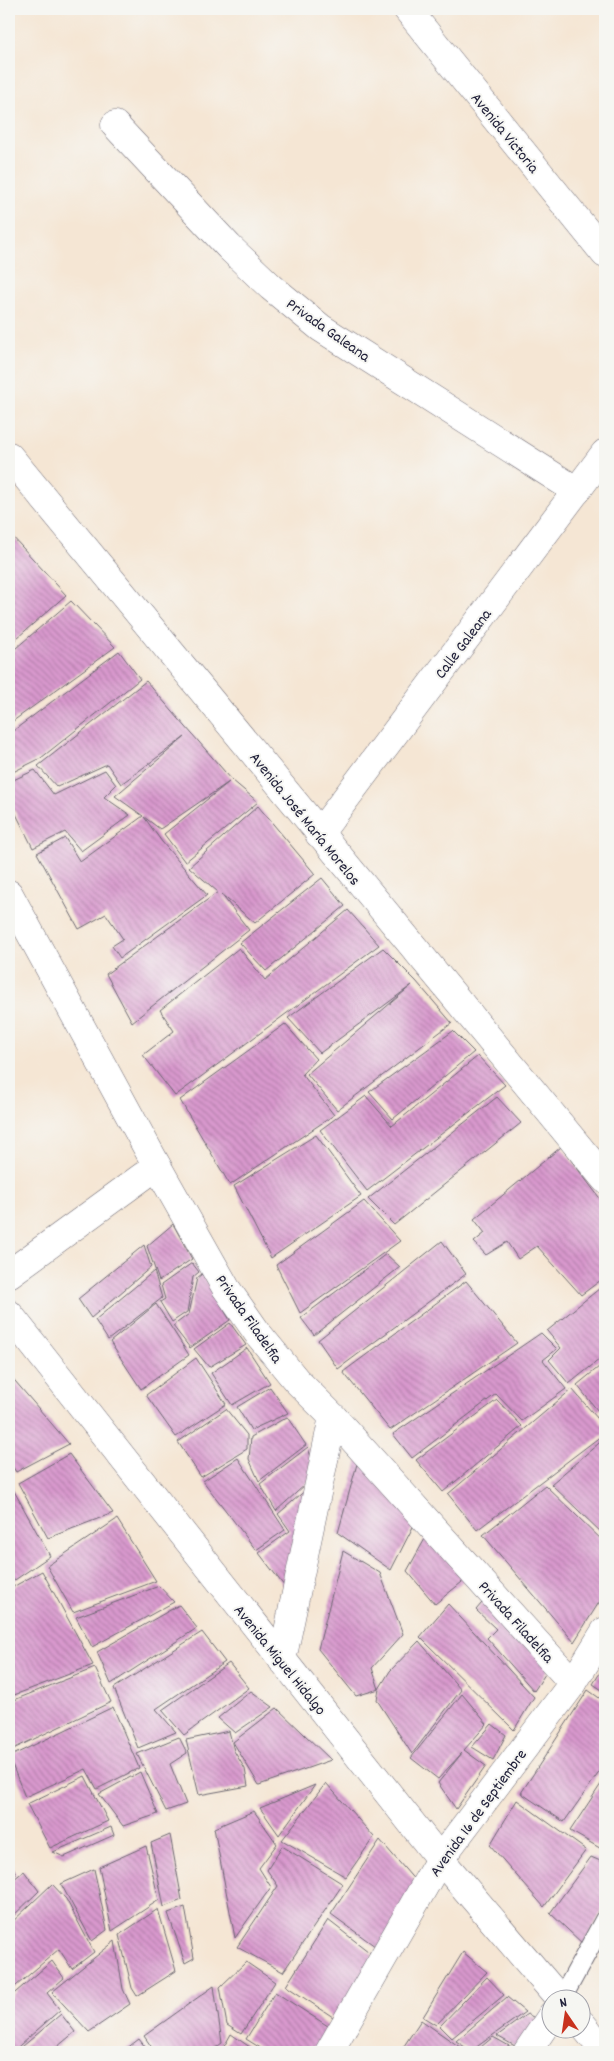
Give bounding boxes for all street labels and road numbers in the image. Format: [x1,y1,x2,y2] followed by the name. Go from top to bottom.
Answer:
[464,88,544,179] street label: Avenida Victoria
[281,294,375,369] street label: Privada Galeana
[430,604,498,684] street label: Calle Galeana
[243,748,365,891] street label: Avenida José María Morelos
[209,1270,287,1369] street label: Privada Filadelfia
[472,1576,559,1669] street label: Privada Filadelfia
[227,1600,331,1721] street label: Avenida Miguel Hidalgo
[425,1745,533,1882] street label: Avenida 16 de Septiembre

